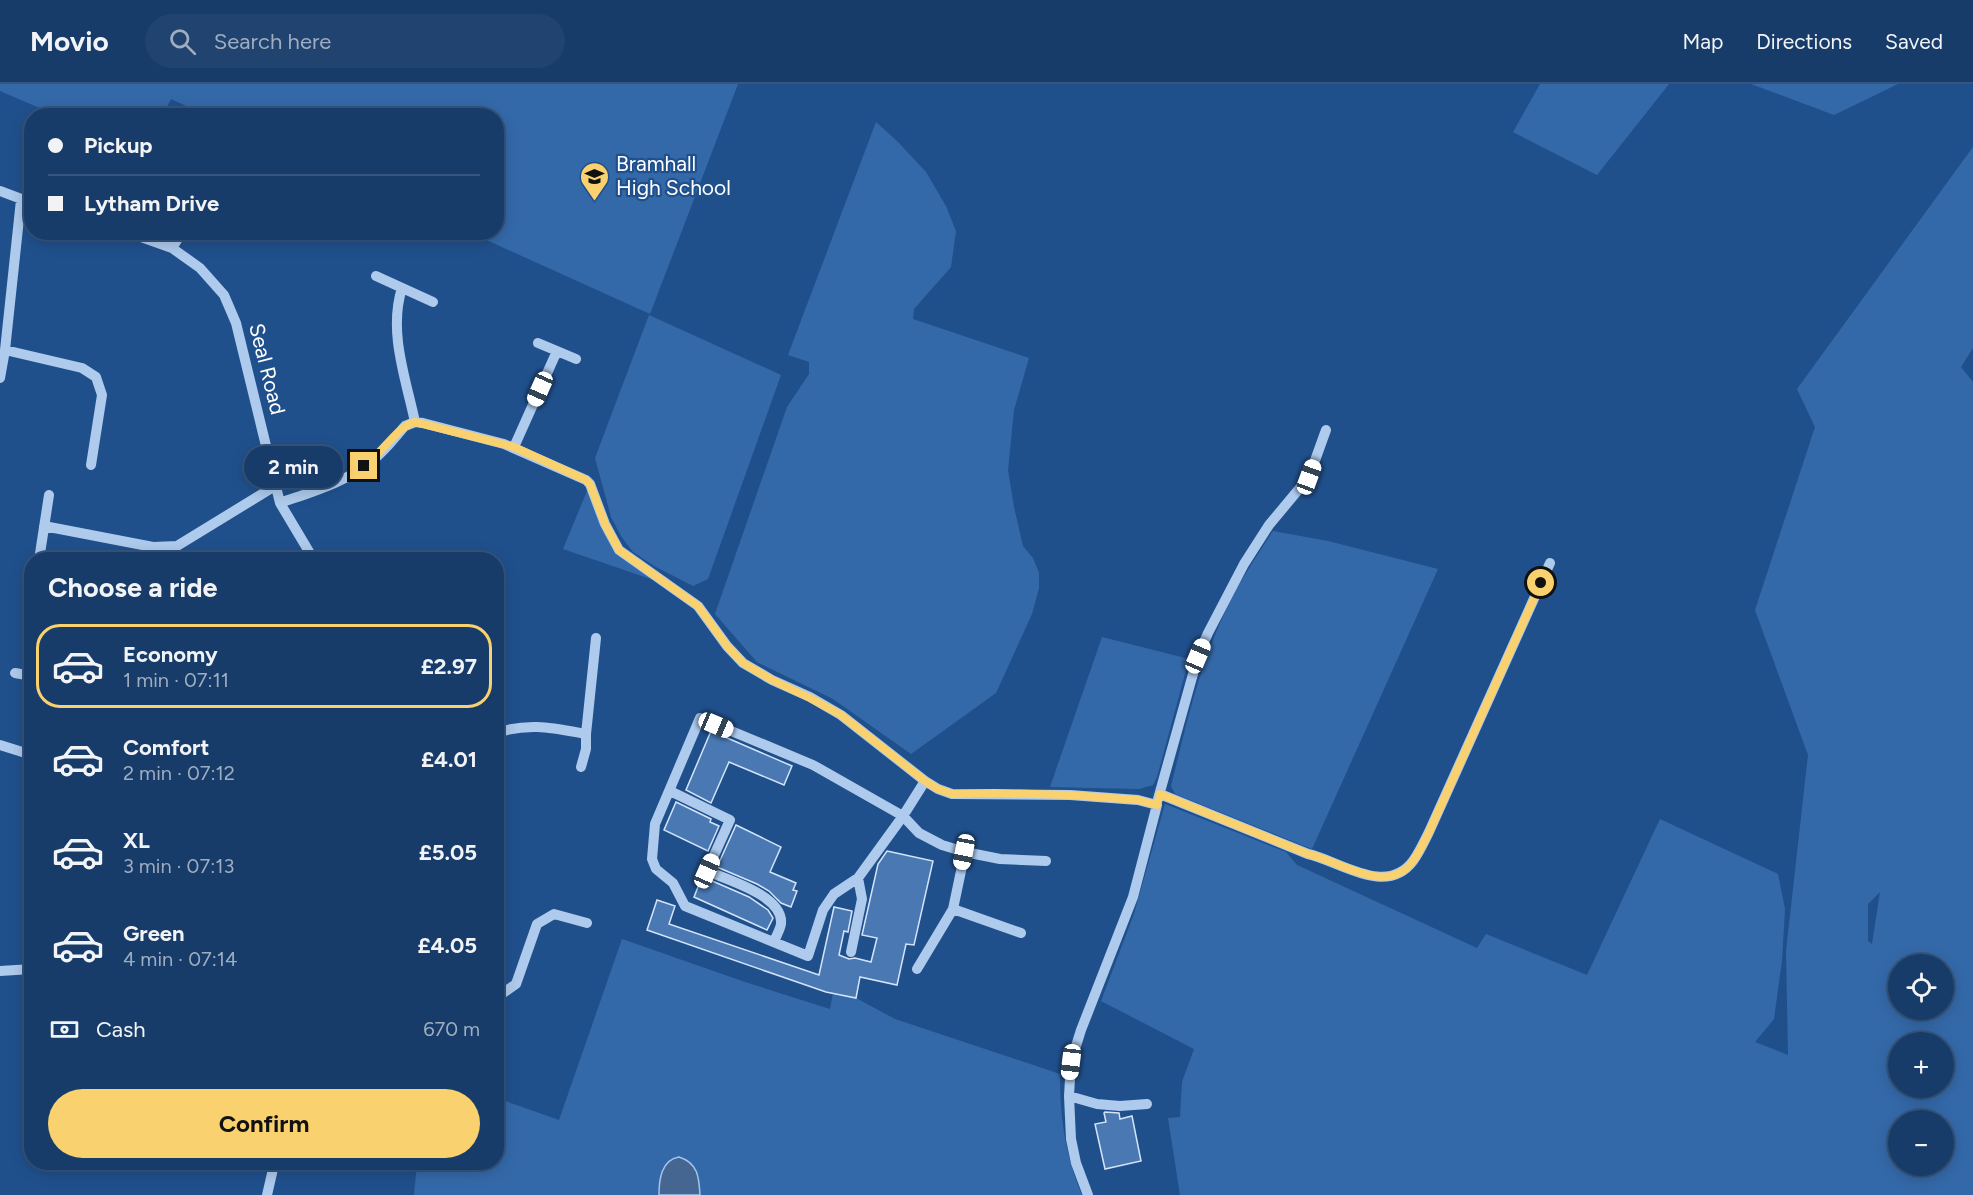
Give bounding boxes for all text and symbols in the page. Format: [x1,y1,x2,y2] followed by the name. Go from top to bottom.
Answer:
[145,14,565,68] search box
[30,24,109,58] text: Movio
[166,25,199,58] icon: search
[214,28,331,55] text: Search here
[1682,29,1723,54] text: Map
[1756,29,1852,54] text: Directions
[1885,29,1943,54] text: Saved
[84,132,153,159] text: Pickup
[616,151,731,200] place label: Bramhall High School
[579,160,611,202] school or university icon: Bramhall High School
[84,190,219,217] text: Lytham Drive
[244,321,291,417] street label: Seal Road
[524,369,556,409] car
[244,445,343,487] callout: 2 min
[350,452,377,479] route end
[268,455,319,479] text: 2 min
[1294,457,1324,497] car
[1527,569,1554,596] route start
[48,571,217,604] text: Choose a ride
[1183,636,1213,676] car
[51,639,105,693] icon: car
[123,641,218,668] text: Economy
[421,653,477,680] text: £2.97
[123,668,229,692] text: 1 min · 07:11
[696,710,736,740] car
[51,732,105,786] icon: car
[123,734,209,761] text: Comfort
[421,746,477,773] text: £4.01
[123,761,235,785] text: 2 min · 07:12
[51,825,105,879] icon: car
[123,827,150,854] text: XL
[952,833,976,871] car
[419,839,477,866] text: £5.05
[691,851,723,891] car
[123,854,234,878] text: 3 min · 07:13
[51,918,105,972] icon: car
[123,920,185,947] text: Green
[417,932,477,959] text: £4.05
[123,947,237,971] text: 4 min · 07:14
[1888,954,1954,1176] map controls
[1888,954,1954,1020] button: locate
[48,1013,81,1046] icon: cash
[96,1016,146,1043] text: Cash
[423,1017,480,1041] text: 670 m
[1888,1032,1954,1098] button: +
[1060,1043,1082,1081] car
[48,1089,480,1158] button: Confirm
[1888,1110,1954,1176] button: −

